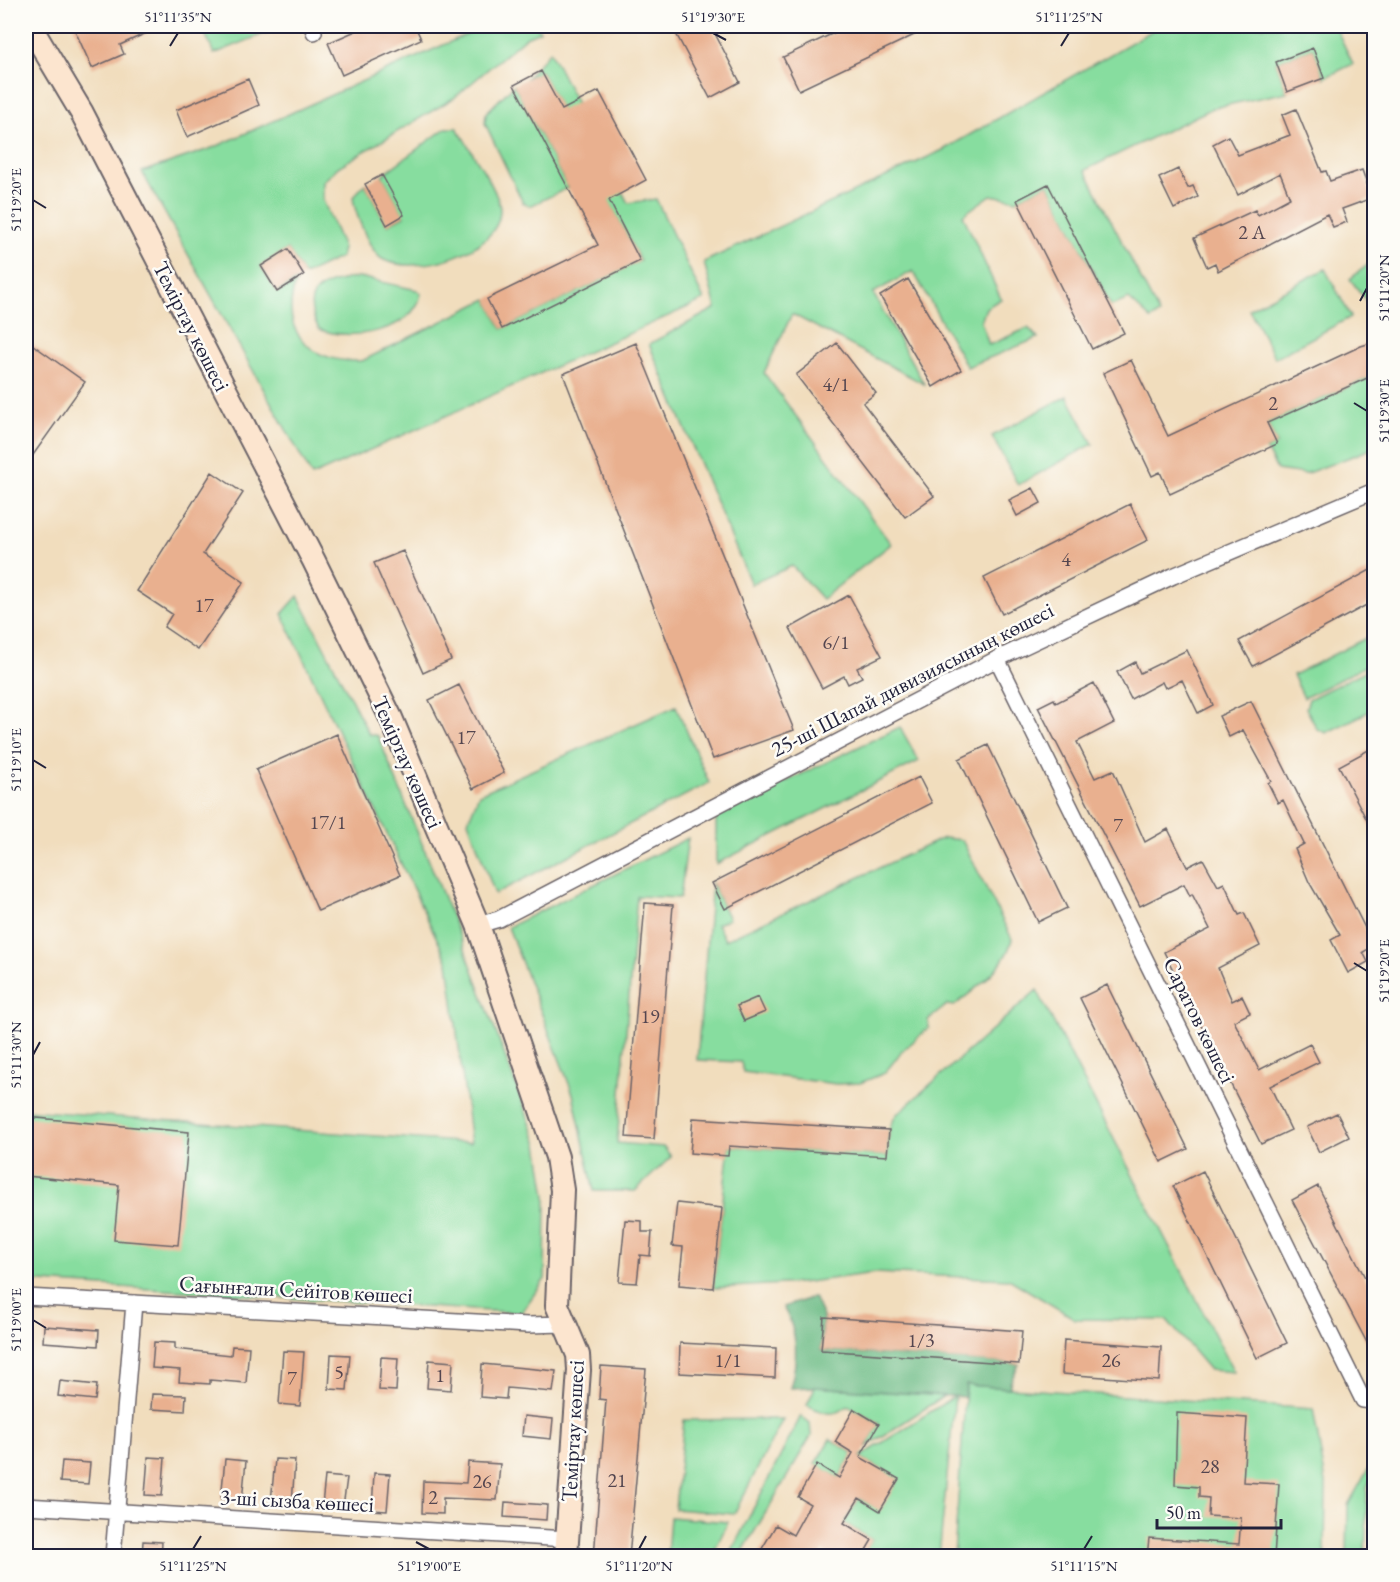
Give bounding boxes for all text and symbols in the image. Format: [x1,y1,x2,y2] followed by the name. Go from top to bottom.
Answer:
[144,7,212,26] text: 51°11'35"N
[681,7,746,26] text: 51°19'30"E
[1035,7,1103,26] text: 51°11'25"N
[6,167,25,232] text: 51°19'20"E
[1238,219,1266,245] house number: 2 А
[1374,254,1393,322] text: 51°11'20"N
[146,256,237,396] street label: Теміртау көшесі
[822,371,850,397] house number: 4/1
[1374,378,1393,443] text: 51°19'30"E
[1268,390,1278,416] house number: 2
[1061,546,1071,572] house number: 4
[194,592,214,618] house number: 17
[766,595,1059,764] street label: 25-ші Шапай дивизиясының көшесі
[822,629,850,655] house number: 6/1
[365,691,450,833] street label: Теміртау көшесі
[456,724,476,750] house number: 17
[6,727,25,792] text: 51°19'10"E
[310,809,346,835] house number: 17/1
[1113,812,1123,838] house number: 7
[1374,938,1393,1003] text: 51°19'20"E
[1157,952,1243,1088] street label: Саратов көшесі
[640,1003,660,1029] house number: 19
[6,1021,25,1089] text: 51°11'30"N
[178,1269,414,1310] street label: Сағынғали Сейітов көшесі
[6,1287,25,1352] text: 51°19'00"E
[907,1327,935,1353] house number: 1/3
[714,1347,742,1373] house number: 1/1
[1101,1347,1121,1373] house number: 26
[334,1359,344,1385] house number: 5
[554,1359,591,1503] street label: Теміртау көшесі
[435,1362,445,1388] house number: 1
[287,1365,297,1391] house number: 7
[1200,1453,1220,1479] house number: 28
[607,1467,627,1493] house number: 21
[472,1468,492,1494] house number: 26
[219,1482,375,1519] street label: 3-ші сызба көшесі
[428,1484,438,1510] house number: 2
[1157,1492,1282,1530] scale bar
[1166,1501,1201,1524] text: 50 m
[159,1556,227,1575] text: 51°11'25"N
[397,1556,462,1575] text: 51°19'00"E
[605,1556,673,1575] text: 51°11'20"N
[1050,1556,1118,1575] text: 51°11'15"N

